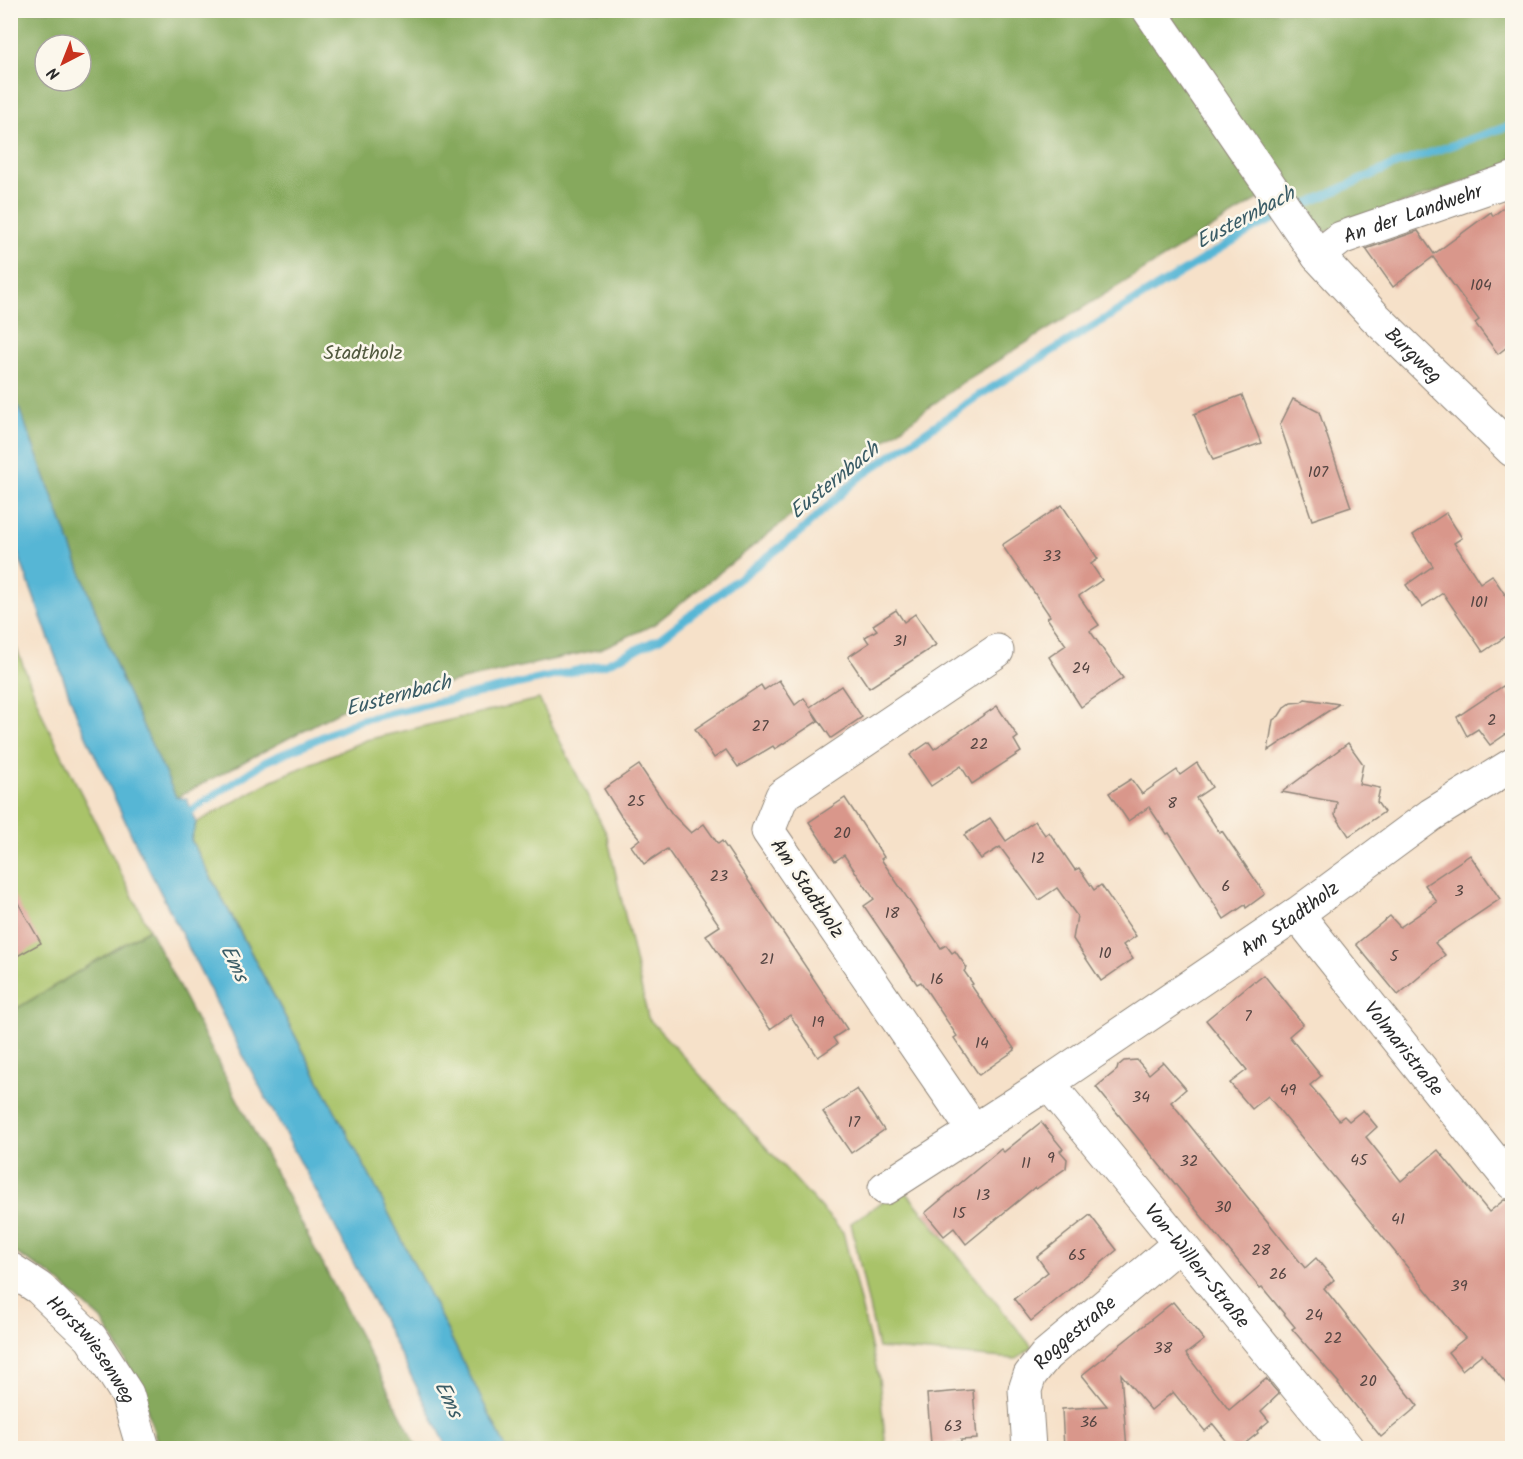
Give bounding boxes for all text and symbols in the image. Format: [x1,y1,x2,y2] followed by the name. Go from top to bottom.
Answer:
[33,33,93,93] north arrow
[42,60,66,86] text: N
[1339,176,1489,254] street label: An der Landwehr
[1190,177,1303,258] water label: Eusternbach
[1470,273,1492,298] house number: 104
[1376,320,1449,392] street label: Burgweg
[324,338,403,370] park label: Stadtholz
[782,433,889,528] water label: Eusternbach
[1308,460,1329,485] house number: 107
[1043,544,1061,569] house number: 33
[1470,590,1488,615] house number: 101
[893,629,907,654] house number: 31
[1072,656,1090,681] house number: 24
[342,666,457,726] water label: Eusternbach
[1487,708,1497,733] house number: 2
[752,714,769,739] house number: 27
[970,732,988,757] house number: 22
[627,789,646,814] house number: 25
[1167,791,1177,816] house number: 8
[833,821,851,846] house number: 20
[761,832,852,946] street label: Am Stadtholz
[1031,846,1045,871] house number: 12
[710,864,728,889] house number: 23
[1222,874,1230,899] house number: 6
[1234,874,1347,966] street label: Am Stadtholz
[1454,879,1464,904] house number: 3
[885,901,900,926] house number: 18
[211,939,258,990] water label: Ems
[1098,941,1112,966] house number: 10
[1390,944,1400,969] house number: 5
[760,947,774,972] house number: 21
[930,967,944,992] house number: 16
[1355,995,1451,1104] street label: Volmaristraße
[1244,1004,1252,1029] house number: 7
[812,1010,825,1035] house number: 19
[975,1031,989,1056] house number: 14
[1280,1078,1297,1103] house number: 49
[1132,1085,1150,1110] house number: 34
[848,1110,861,1135] house number: 17
[1047,1146,1055,1171] house number: 9
[1350,1148,1369,1173] house number: 45
[1180,1149,1198,1174] house number: 32
[1021,1151,1031,1176] house number: 11
[976,1183,990,1208] house number: 13
[1214,1195,1232,1220] house number: 30
[1135,1197,1257,1336] street label: Von-Willen-Straße
[952,1201,967,1226] house number: 15
[1391,1207,1405,1232] house number: 41
[1252,1238,1271,1263] house number: 28
[1068,1243,1087,1268] house number: 65
[1269,1262,1287,1287] house number: 26
[1451,1274,1468,1299] house number: 39
[37,1288,143,1408] street label: Horstwiesenweg
[1026,1288,1125,1378] street label: Roggestraße
[1305,1303,1323,1328] house number: 24
[1324,1326,1342,1351] house number: 22
[1154,1336,1173,1361] house number: 38
[1359,1369,1377,1394] house number: 20
[425,1375,472,1426] water label: Ems
[1080,1410,1098,1435] house number: 36
[944,1414,962,1439] house number: 63

